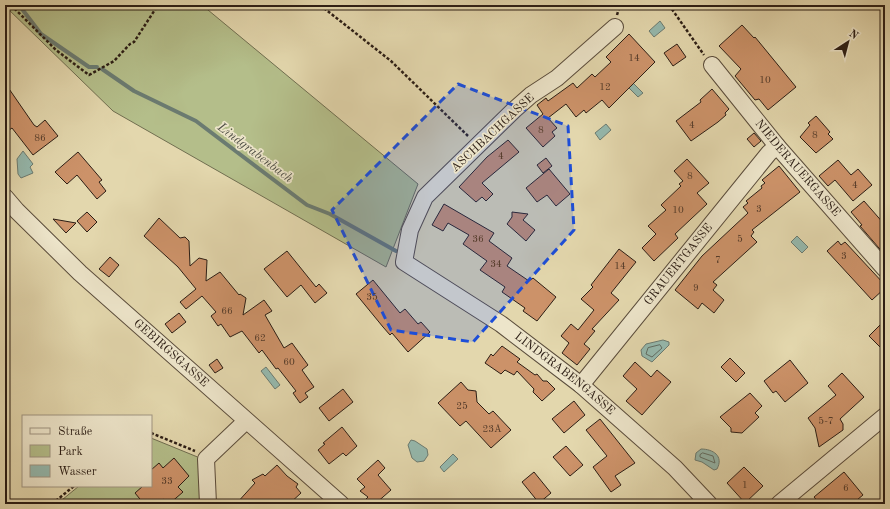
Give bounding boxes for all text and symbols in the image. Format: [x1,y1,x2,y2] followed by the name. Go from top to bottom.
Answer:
[828,22,868,62] north arrow
[846,28,860,42] text: N
[628,53,640,63] house number: 14
[759,75,771,85] house number: 10
[599,82,611,92] house number: 12
[449,92,537,174] street label: ASCHBACHGASSE
[753,118,842,219] street label: NIEDERAUERGASSE
[214,120,295,186] water label: Lindgrabenbach
[689,120,695,130] house number: 4
[538,125,544,135] house number: 8
[812,130,818,140] house number: 8
[34,133,46,143] house number: 86
[498,151,504,161] house number: 4
[687,171,693,181] house number: 8
[852,180,858,190] house number: 4
[756,204,762,214] house number: 3
[672,205,684,215] house number: 10
[642,222,715,308] street label: GRAUERTGASSE
[472,234,484,244] house number: 36
[737,234,743,244] house number: 5
[841,251,847,261] house number: 3
[715,255,721,265] house number: 7
[490,259,502,269] house number: 34
[614,261,626,271] house number: 14
[693,283,699,293] house number: 9
[366,292,378,302] house number: 35
[221,306,233,316] house number: 66
[131,317,210,389] street label: GEBIRGSGASSE
[512,330,617,417] street label: LINDGRABENGASSE
[254,333,266,343] house number: 62
[283,357,295,367] house number: 60
[456,401,468,411] house number: 25
[22,415,152,487] legend
[818,416,834,426] house number: 5-7
[482,424,502,434] house number: 23A
[58,426,93,438] text: Straße
[58,446,83,458] text: Park
[58,466,97,478] text: Wasser
[161,476,173,486] house number: 33
[742,480,748,490] house number: 1
[843,483,849,493] house number: 6

